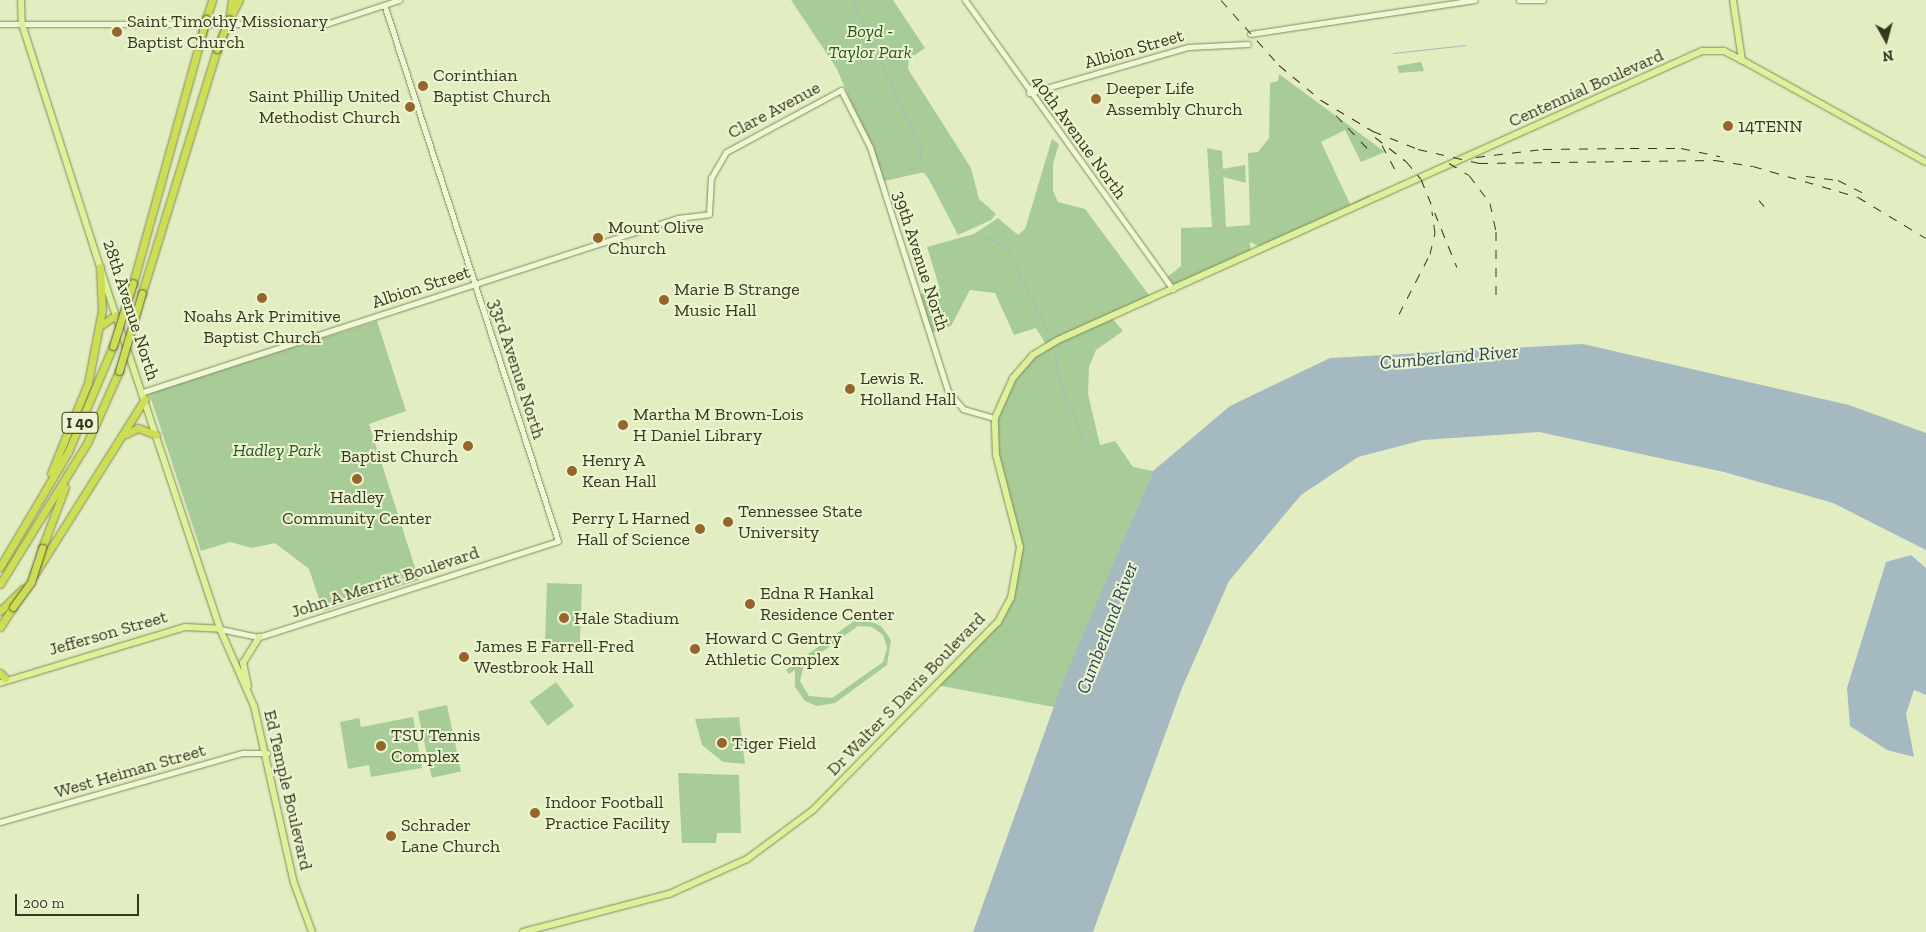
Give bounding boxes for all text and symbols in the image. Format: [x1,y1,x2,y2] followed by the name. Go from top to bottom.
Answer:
[127,11,329,54] place label: Saint Timothy Missionary Baptist Church
[1861,15,1911,65] north arrow
[828,21,912,64] park label: Boyd - Taylor Park
[1082,25,1186,73] street label: Albion Street
[111,26,123,38] marker: Saint Timothy Missionary Baptist Church
[1505,44,1667,132] street label: Centennial Boulevard
[1882,46,1894,64] text: N
[433,65,551,108] place label: Corinthian Baptist Church
[1027,71,1131,203] street label: 40th Avenue North
[724,76,824,144] street label: Clare Avenue
[1106,78,1243,120] place label: Deeper Life Assembly Church
[417,80,429,92] marker: Corinthian Baptist Church
[249,86,400,128] place label: Saint Phillip United Methodist Church
[1090,93,1102,105] marker: Deeper Life Assembly Church
[404,101,416,113] marker: Saint Phillip United Methodist Church
[1738,115,1803,137] place label: 14TENN
[1722,120,1734,132] marker: 14TENN
[888,188,954,334] street label: 39th Avenue North
[608,217,704,260] place label: Mount Olive Church
[592,232,604,244] marker: Mount Olive Church
[98,237,164,383] street label: 28th Avenue North
[369,261,473,313] street label: Albion Street
[674,279,800,322] place label: Marie B Strange Music Hall
[256,292,268,304] marker: Noahs Ark Primitive Baptist Church
[658,294,670,306] marker: Marie B Strange Music Hall
[484,296,550,442] street label: 33rd Avenue North
[183,306,341,348] place label: Noahs Ark Primitive Baptist Church
[1379,340,1519,374] water label: Cumberland River
[860,368,957,410] place label: Lewis R. Holland Hall
[844,383,856,395] marker: Lewis R. Holland Hall
[633,404,804,446] place label: Martha M Brown-Lois H Daniel Library
[61,409,99,436] road number: I 40
[617,419,629,431] marker: Martha M Brown-Lois H Daniel Library
[340,425,458,468] place label: Friendship Baptist Church
[233,439,321,461] park label: Hadley Park
[462,440,474,452] marker: Friendship Baptist Church
[582,450,656,492] place label: Henry A Kean Hall
[566,465,578,477] marker: Henry A Kean Hall
[351,473,363,485] marker: Hadley Community Center
[282,487,432,530] place label: Hadley Community Center
[738,501,862,544] place label: Tennessee State University
[571,508,690,550] place label: Perry L Harned Hall of Science
[722,516,734,528] marker: Tennessee State University
[694,523,706,535] marker: Perry L Harned Hall of Science
[288,541,482,623] street label: John A Merritt Boulevard
[1071,559,1143,697] water label: Cumberland River
[760,583,895,626] place label: Edna R Hankal Residence Center
[744,598,756,610] marker: Edna R Hankal Residence Center
[46,606,170,660] street label: Jefferson Street
[574,607,679,629] place label: Hale Stadium
[822,607,990,781] street label: Dr Walter S Davis Boulevard
[558,612,570,624] marker: Hale Stadium
[705,628,842,670] place label: Howard C Gentry Athletic Complex
[474,636,634,679] place label: James E Farrell-Fred Westbrook Hall
[689,643,701,655] marker: Howard C Gentry Athletic Complex
[458,651,470,663] marker: James E Farrell-Fred Westbrook Hall
[259,708,317,872] street label: Ed Temple Boulevard
[391,725,481,768] place label: TSU Tennis Complex
[732,732,816,754] place label: Tiger Field
[716,737,728,749] marker: Tiger Field
[52,739,208,803] street label: West Heiman Street
[375,740,387,752] marker: TSU Tennis Complex
[545,792,670,834] place label: Indoor Football Practice Facility
[529,807,541,819] marker: Indoor Football Practice Facility
[401,815,500,858] place label: Schrader Lane Church
[385,830,397,842] marker: Schrader Lane Church
[18,884,141,916] scale bar
[23,894,64,912] text: 200 m

